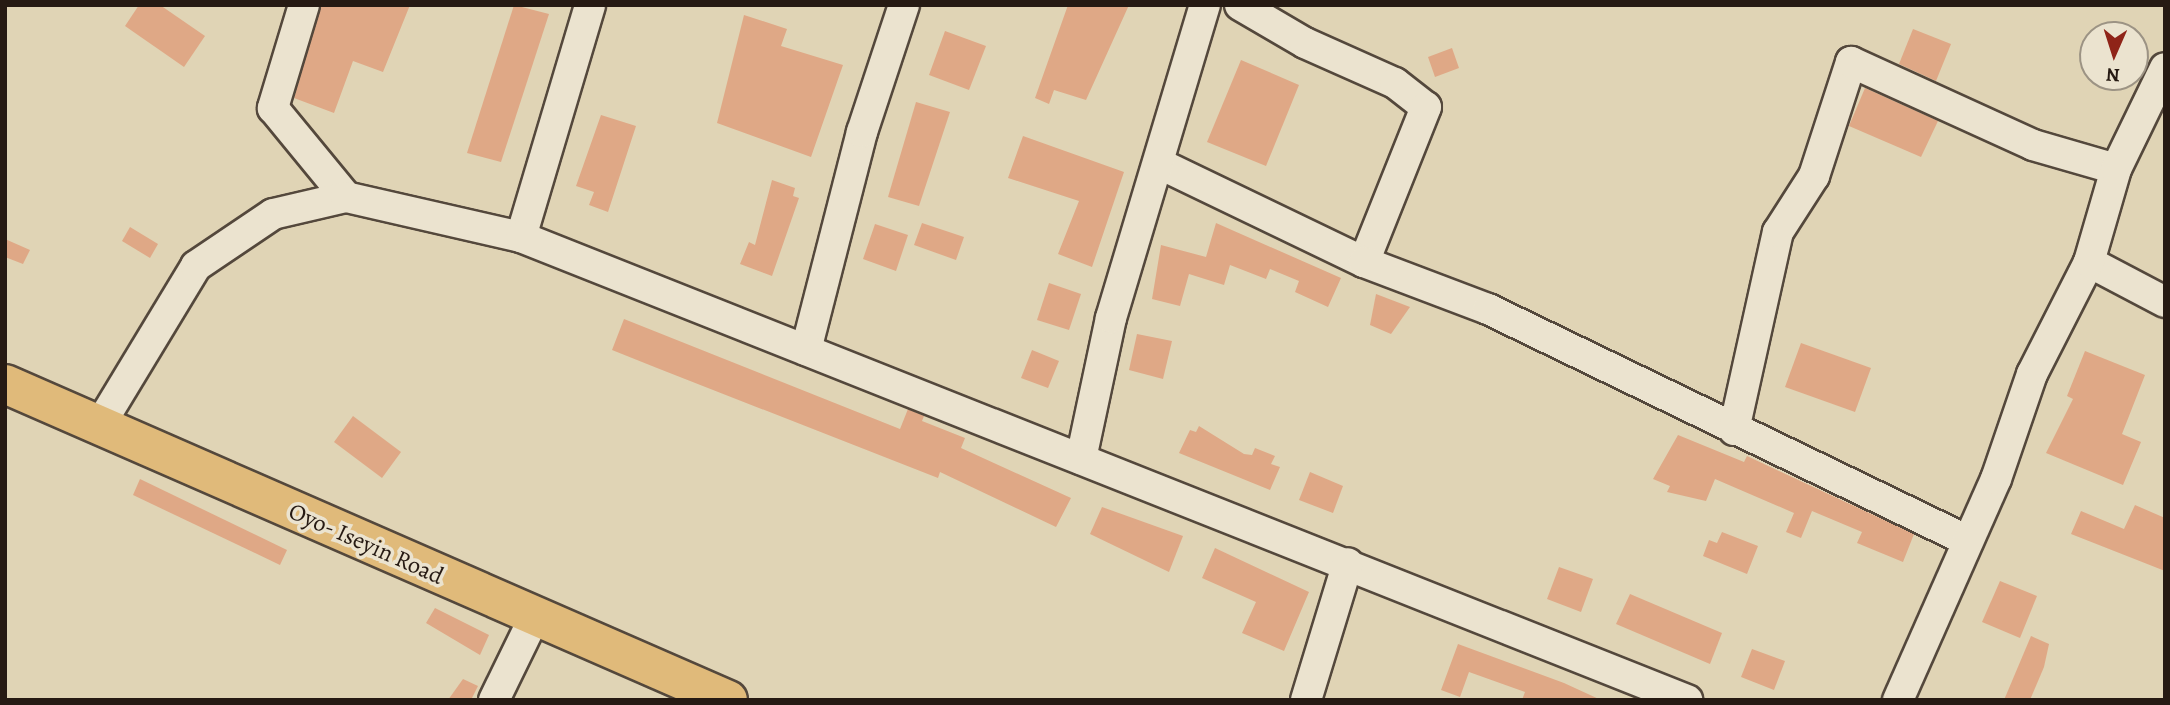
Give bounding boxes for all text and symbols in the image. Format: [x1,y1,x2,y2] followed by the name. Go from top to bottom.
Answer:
[2079,21,2149,91] north arrow
[2105,62,2121,88] text: N
[284,497,448,591] street label: Oyo- Iseyin Road

